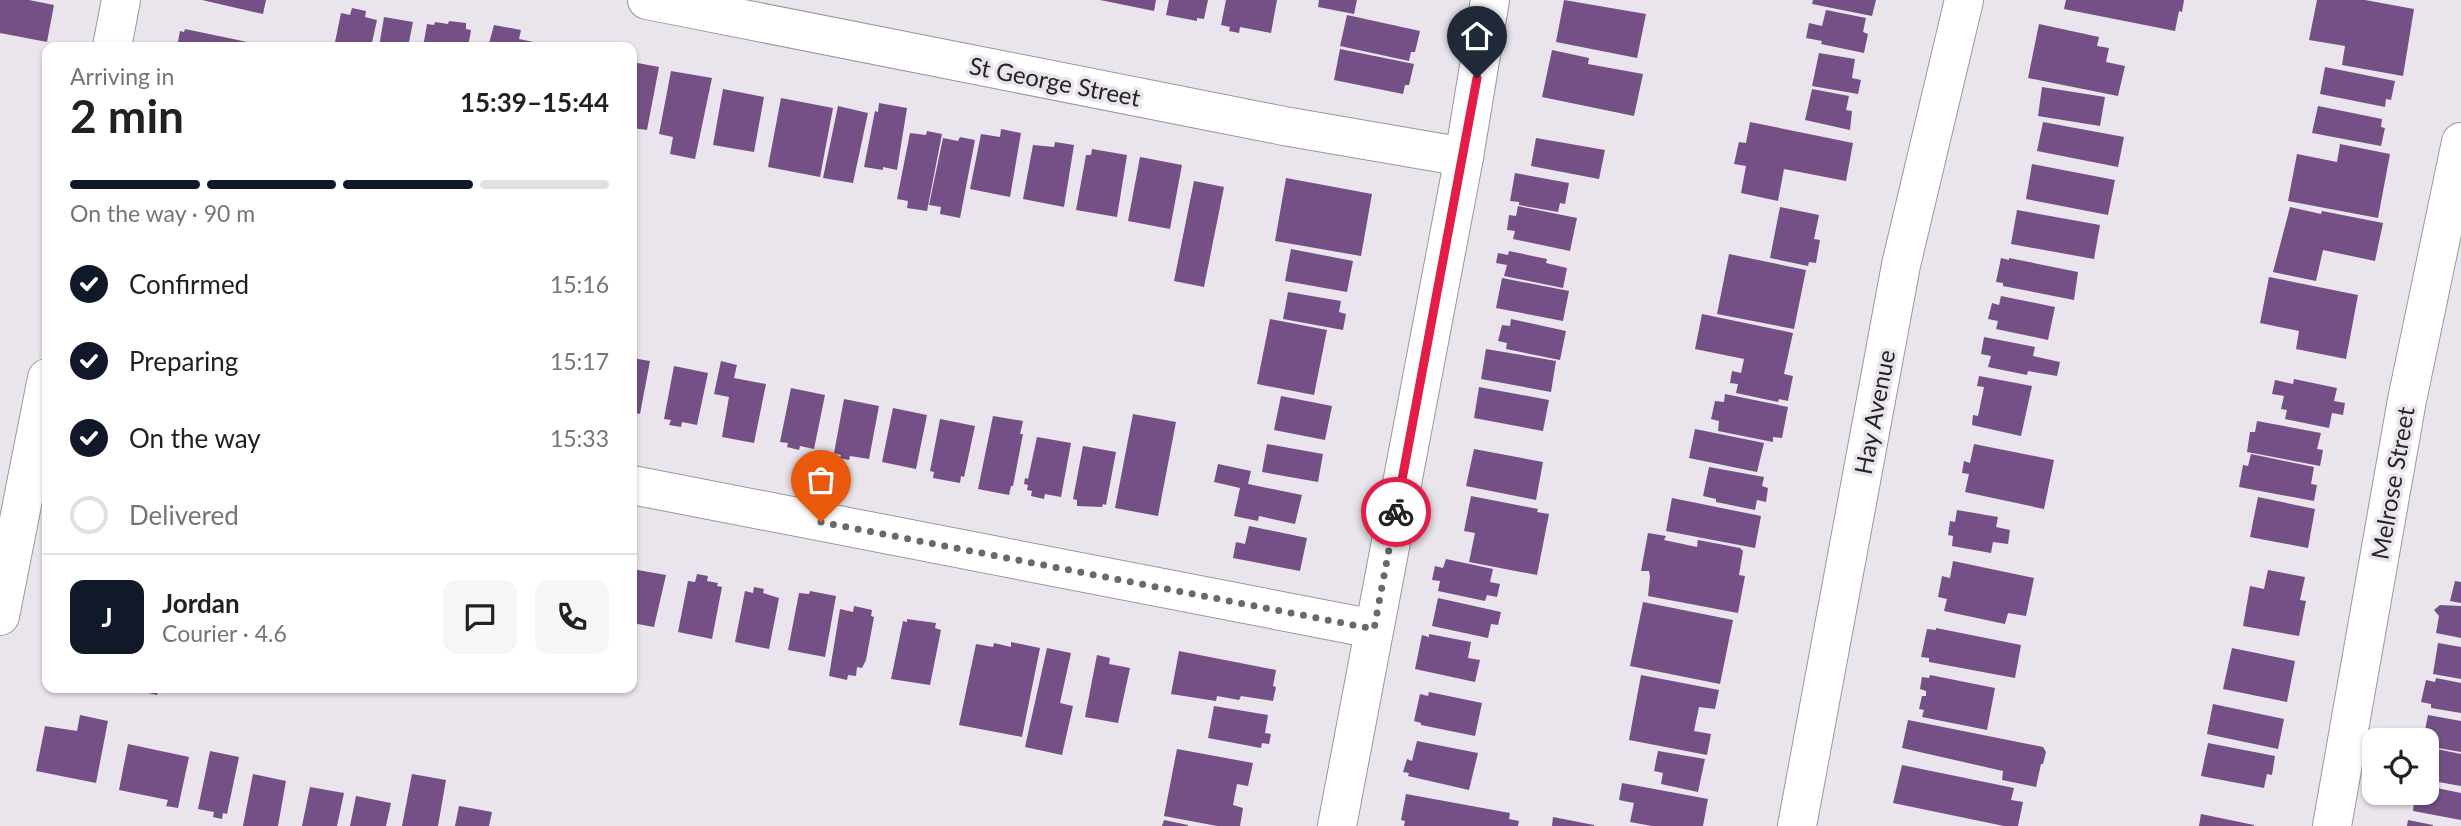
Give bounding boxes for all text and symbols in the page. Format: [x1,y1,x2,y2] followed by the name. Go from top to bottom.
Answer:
[1447,6,1507,78] pin
[1458,17,1496,55] icon: home
[967,50,1143,112] street label: St George Street
[70,62,174,90] text: Arriving in
[460,86,609,118] text: 15:39–15:44
[70,88,184,143] text: 2 min
[70,199,255,227] text: On the way · 90 m
[70,265,108,303] icon: check
[129,268,249,300] text: Confirmed
[550,270,609,298] text: 15:16
[70,342,108,380] icon: check
[129,345,238,377] text: Preparing
[550,347,609,375] text: 15:17
[1848,347,1900,477] street label: Hay Avenue
[2364,404,2420,562] street label: Melrose Street
[70,419,108,457] icon: check
[129,422,261,454] text: On the way
[550,424,609,452] text: 15:33
[791,450,851,522] pin
[802,461,840,499] icon: bag
[1361,477,1431,547] courier
[1377,493,1415,531] icon: bike
[129,499,239,531] text: Delivered
[443,580,517,654] button: chat
[535,580,609,654] button: phone
[162,587,240,619] text: Jordan
[101,601,113,633] text: J
[162,619,287,647] text: Courier · 4.6
[2362,728,2439,805] map controls
[2362,728,2439,805] button: locate

